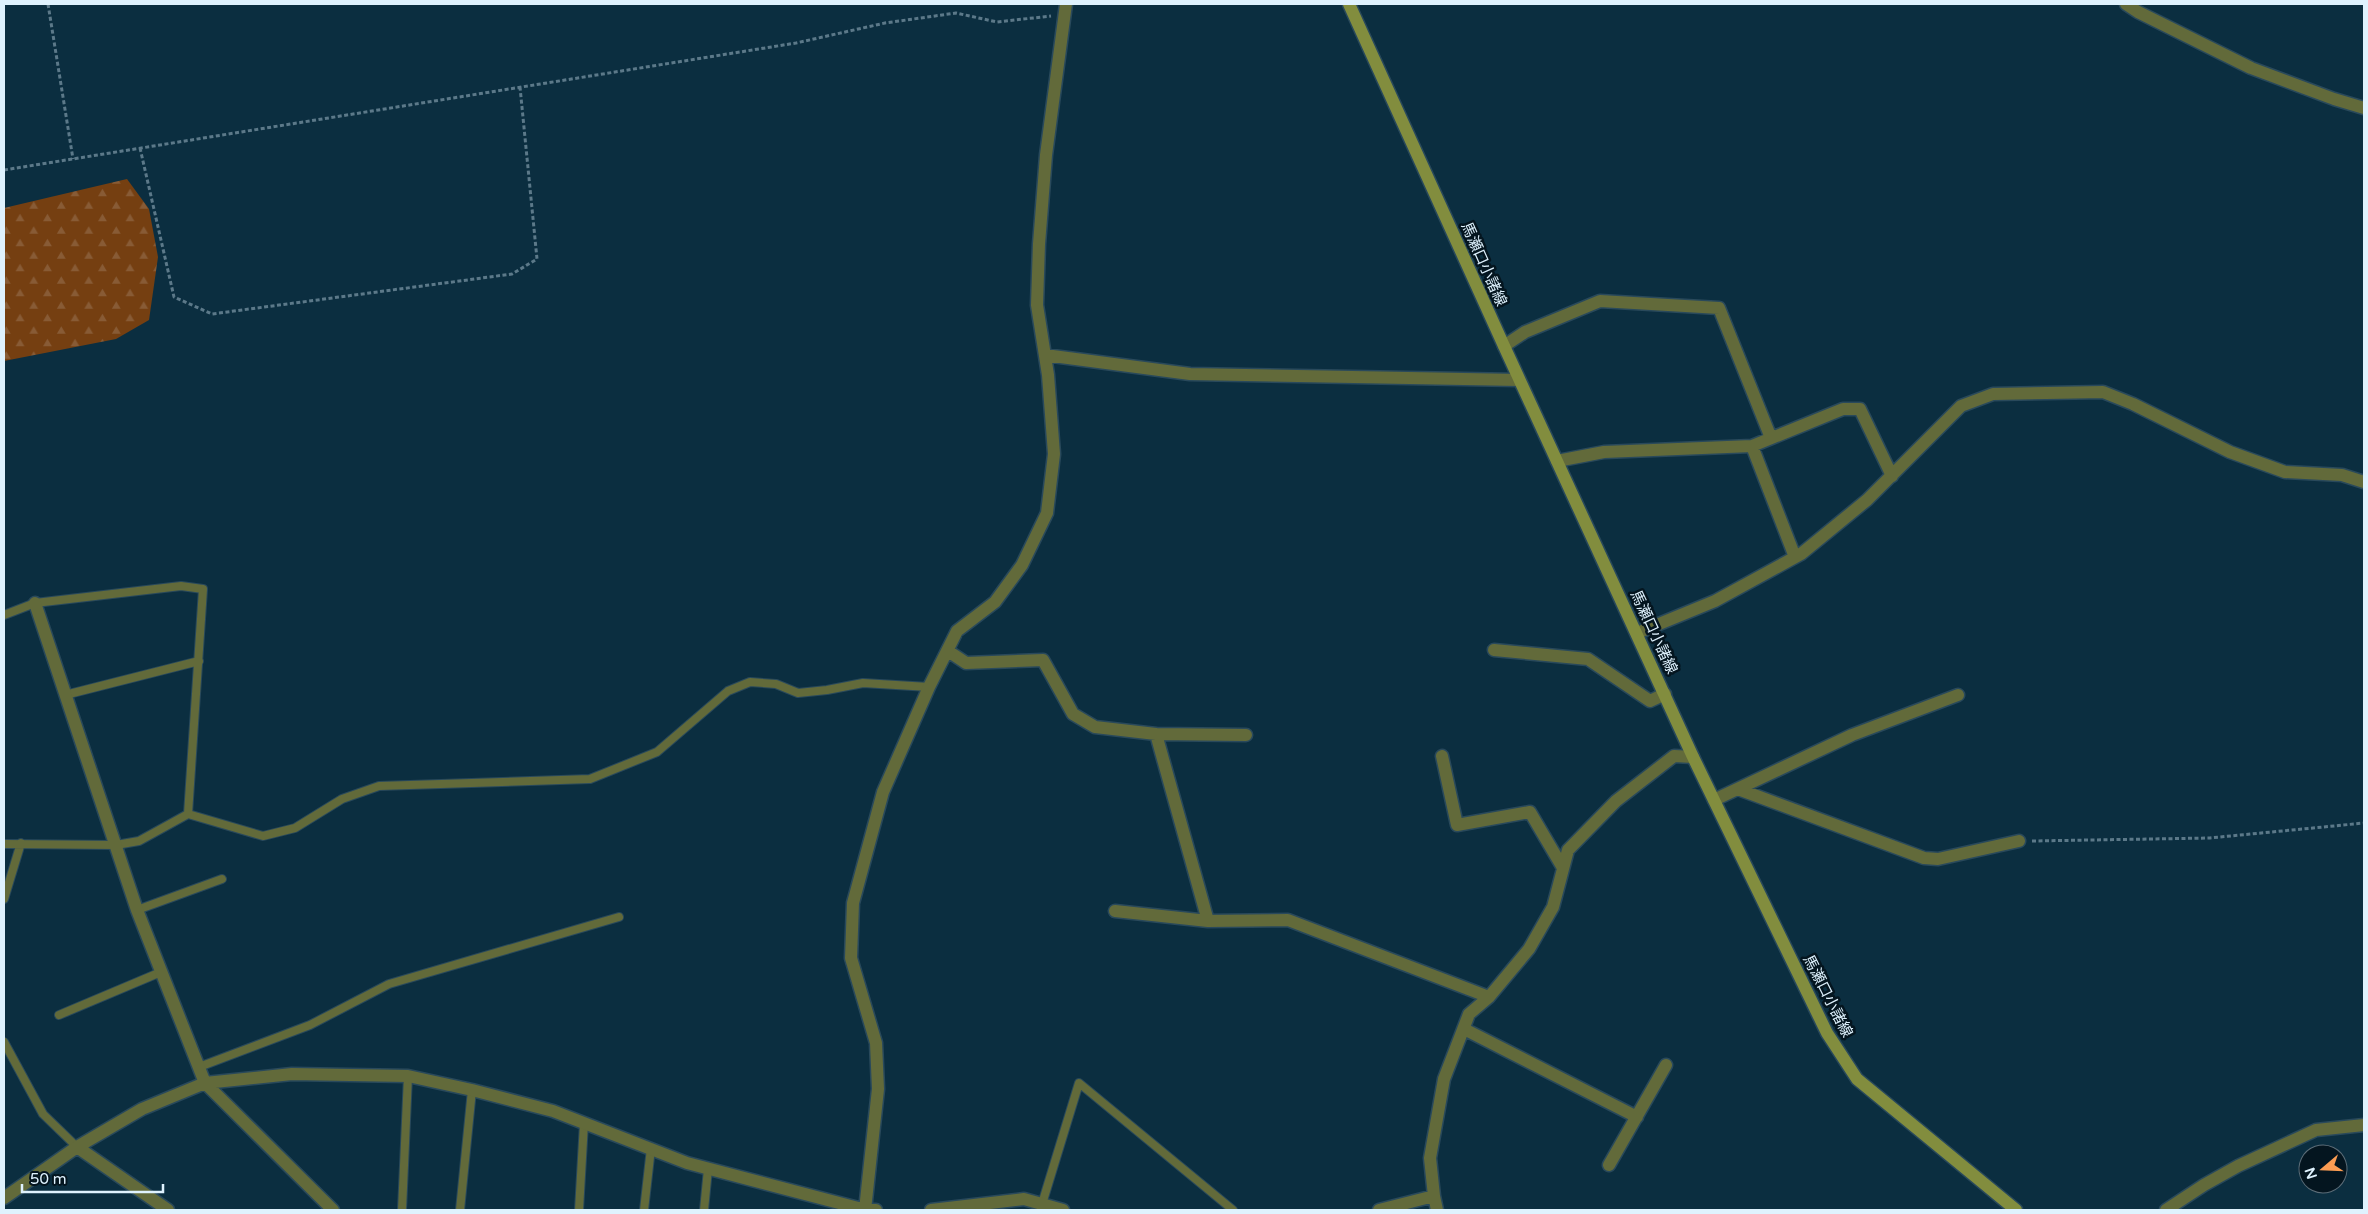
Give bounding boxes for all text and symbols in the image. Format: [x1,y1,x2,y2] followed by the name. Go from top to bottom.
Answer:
[1457,219,1511,309] street label: 馬瀬口小諸線
[1627,587,1681,677] street label: 馬瀬口小諸線
[1800,952,1856,1040] street label: 馬瀬口小諸線
[2298,1144,2348,1194] north arrow
[22,1162,164,1194] scale bar
[2301,1165,2321,1181] text: N
[30,1170,67,1188] text: 50 m

